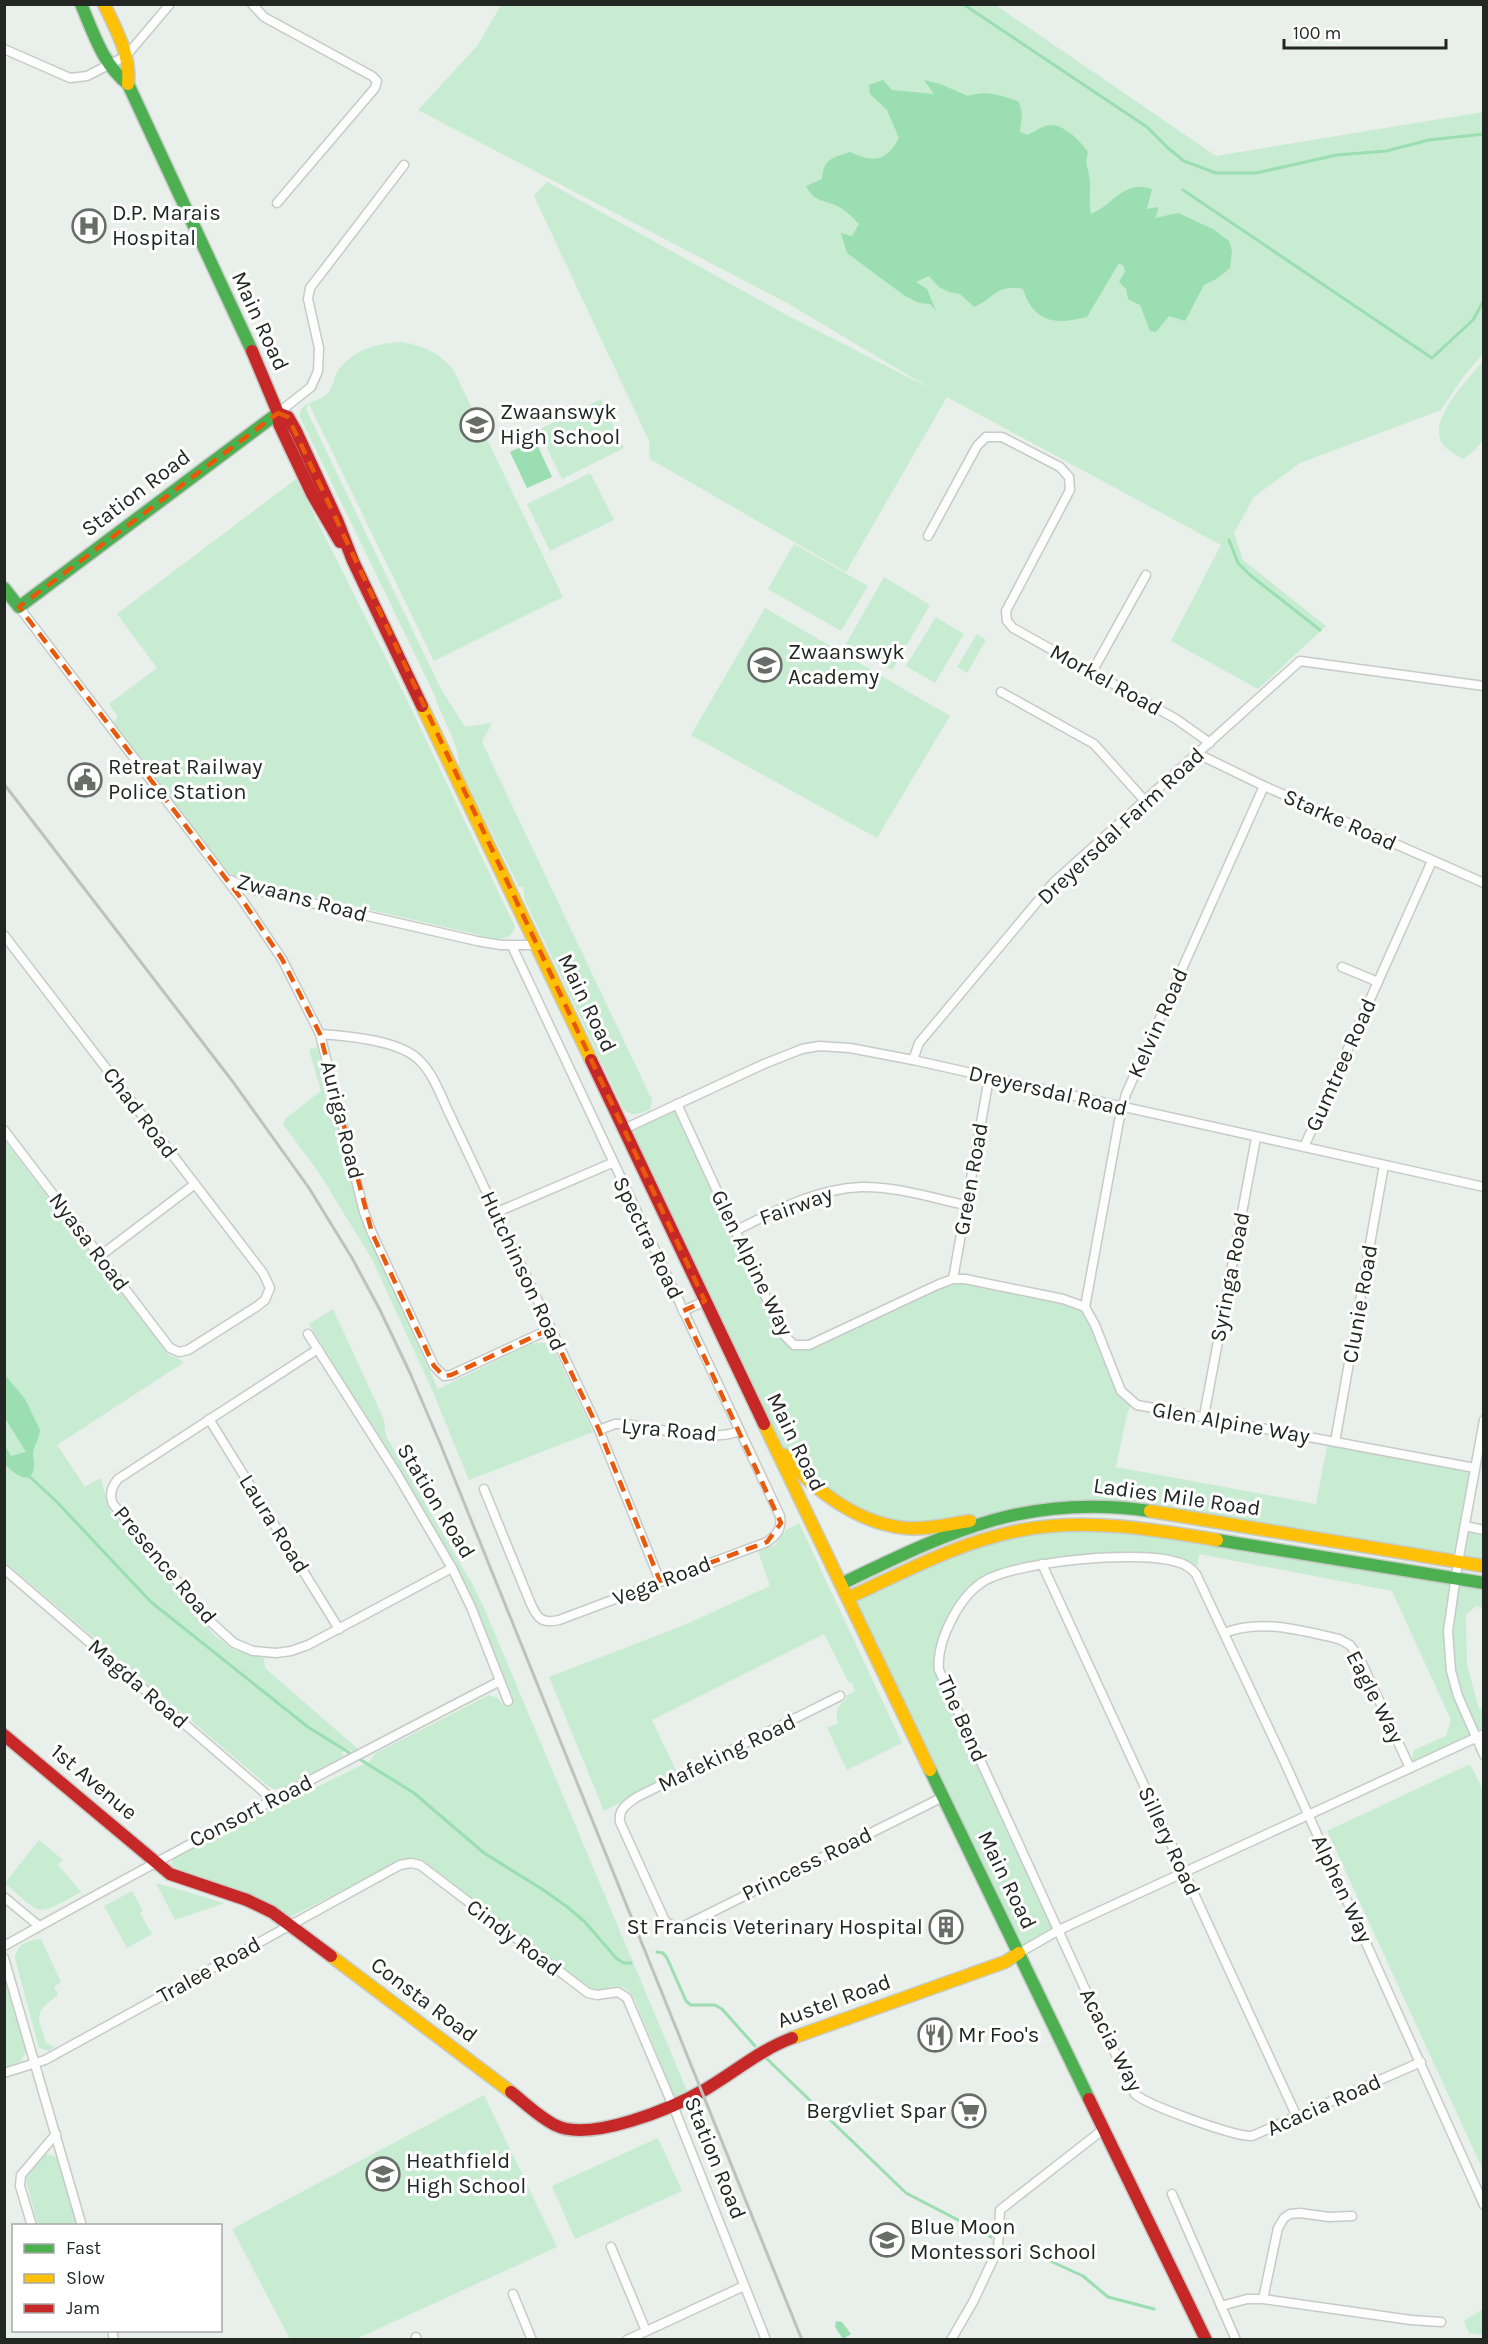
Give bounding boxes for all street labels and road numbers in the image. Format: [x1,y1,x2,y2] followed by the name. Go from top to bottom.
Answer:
[226,267,294,375] street label: Main Road
[76,444,196,542] street label: Station Road
[1045,638,1167,722] street label: Morkel Road
[1032,742,1210,910] street label: Dreyersdal Farm Road
[1279,783,1401,857] street label: Starke Road
[234,868,370,928] street label: Zwaans Road
[552,949,622,1057] street label: Main Road
[1122,964,1194,1082] street label: Kelvin Road
[1300,995,1382,1135] street label: Gumtree Road
[315,1058,369,1182] street label: Auriga Road
[966,1060,1130,1122] street label: Dreyersdal Road
[97,1062,183,1164] street label: Chad Road
[948,1121,994,1237] street label: Green Road
[607,1173,689,1303] street label: Spectra Road
[756,1181,836,1231] street label: Fairway
[705,1186,799,1340] street label: Glen Alpine Way
[43,1187,135,1297] street label: Nyasa Road
[475,1187,571,1355] street label: Hutchinson Road
[1205,1210,1255,1344] street label: Syringa Road
[1337,1243,1383,1365] street label: Clunie Road
[761,1388,831,1496] street label: Main Road
[1150,1396,1312,1450] street label: Glen Alpine Way
[620,1413,718,1447] street label: Lyra Road
[391,1439,481,1563] street label: Station Road
[233,1470,315,1578] street label: Laura Road
[1092,1472,1262,1522] street label: Ladies Mile Road
[108,1501,222,1629] street label: Presence Road
[609,1550,715,1612] street label: Vega Road
[83,1633,193,1735] street label: Magda Road
[1341,1646,1409,1748] street label: Eagle Way
[931,1672,993,1766] street label: The Bend
[654,1708,800,1798] street label: Mafeking Road
[46,1738,142,1826] street label: 1st Avenue
[185,1769,317,1853] street label: Consort Road
[1132,1782,1206,1900] street label: Sillery Road
[738,1821,876,1907] street label: Princess Road
[972,1826,1042,1934] street label: Main Road
[1306,1831,1378,1947] street label: Alphen Way
[461,1894,567,1982] street label: Cindy Road
[153,1931,265,2009] street label: Tralee Road
[366,1952,482,2048] street label: Consta Road
[774,1968,894,2034] street label: Austel Road
[1074,1984,1148,2096] street label: Acacia Way
[1263,2068,1385,2142] street label: Acacia Road
[679,2093,751,2223] street label: Station Road

